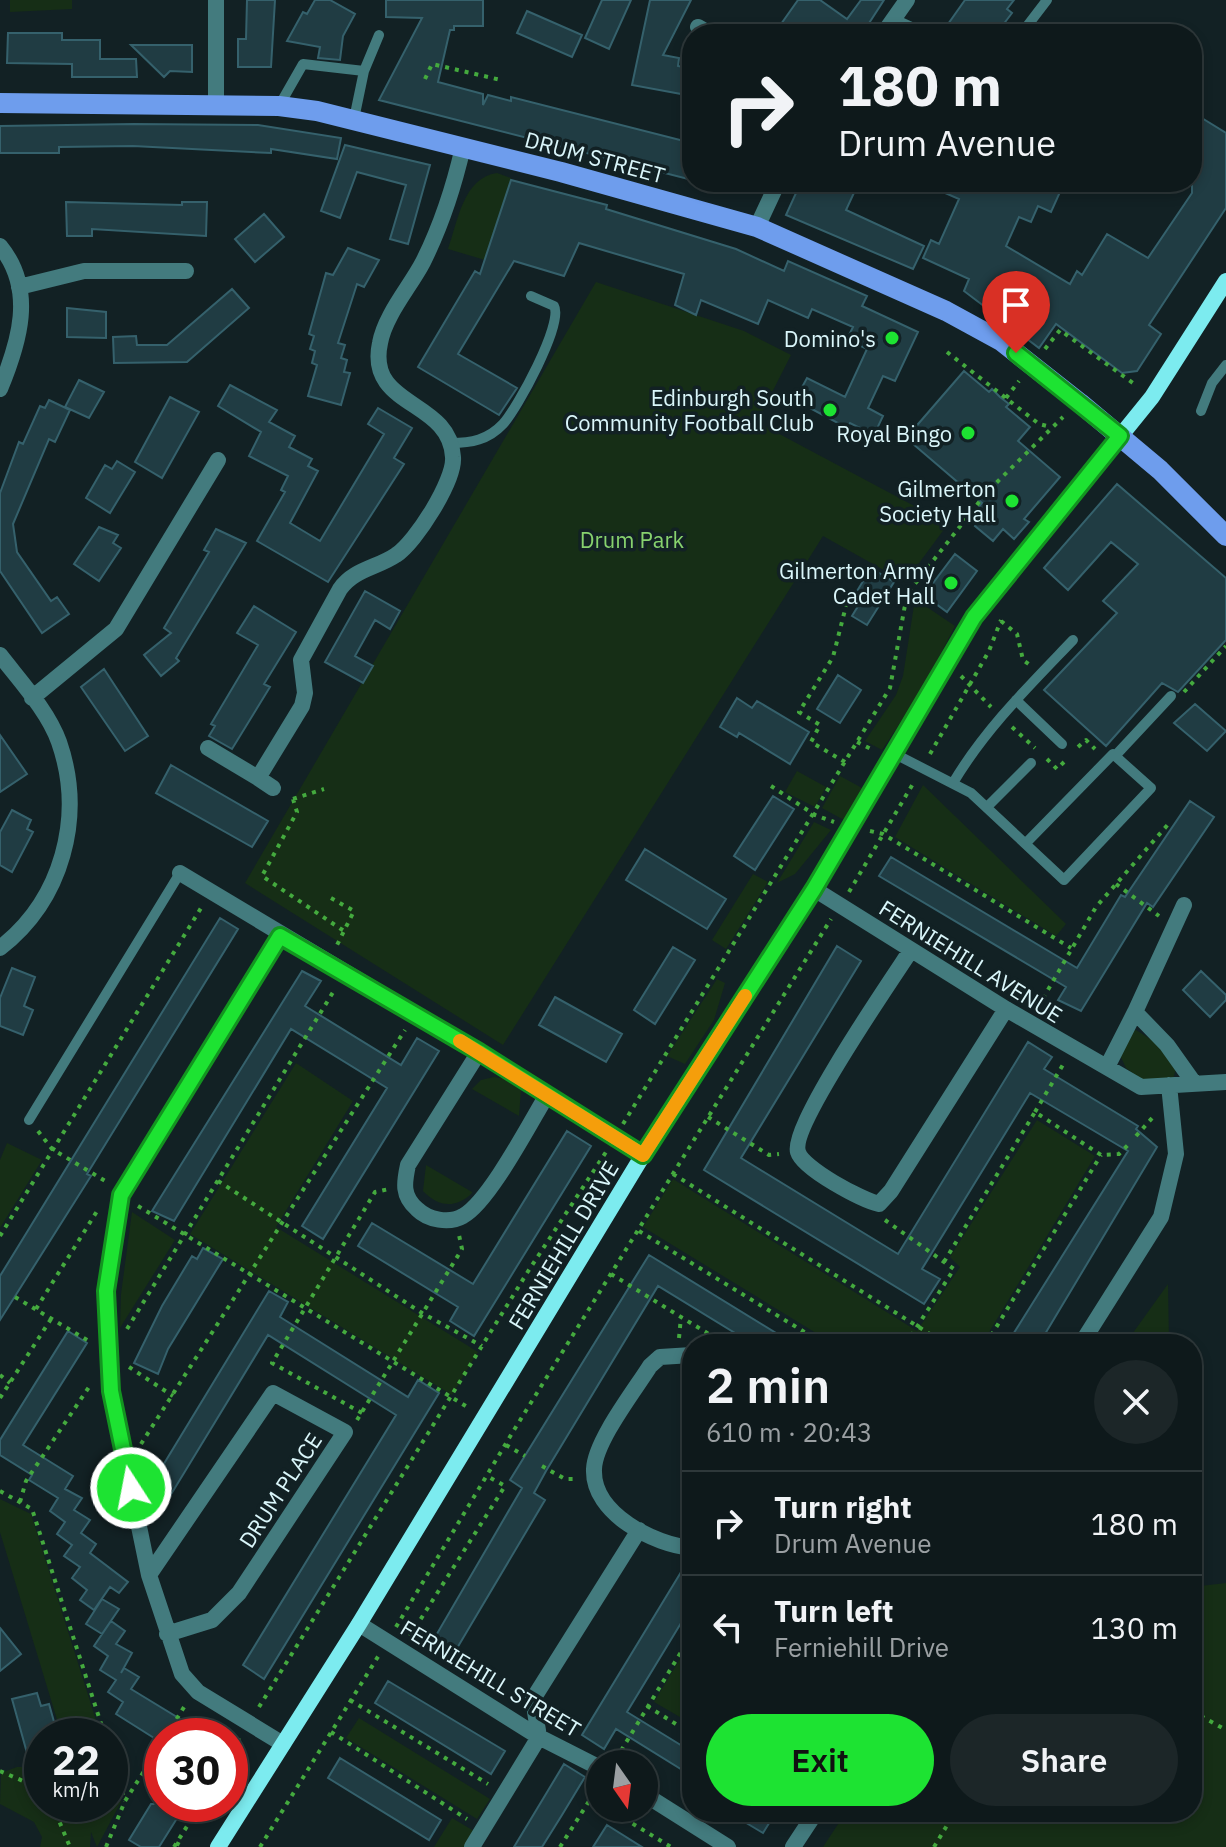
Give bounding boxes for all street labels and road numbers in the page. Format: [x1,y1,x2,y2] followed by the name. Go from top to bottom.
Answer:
[522,124,669,190] street label: DRUM STREET
[874,893,1068,1029] street label: FERNIEHILL AVENUE
[501,1155,625,1335] street label: FERNIEHILL DRIVE
[232,1427,328,1553] street label: DRUM PLACE
[396,1613,587,1744] street label: FERNIEHILL STREET

